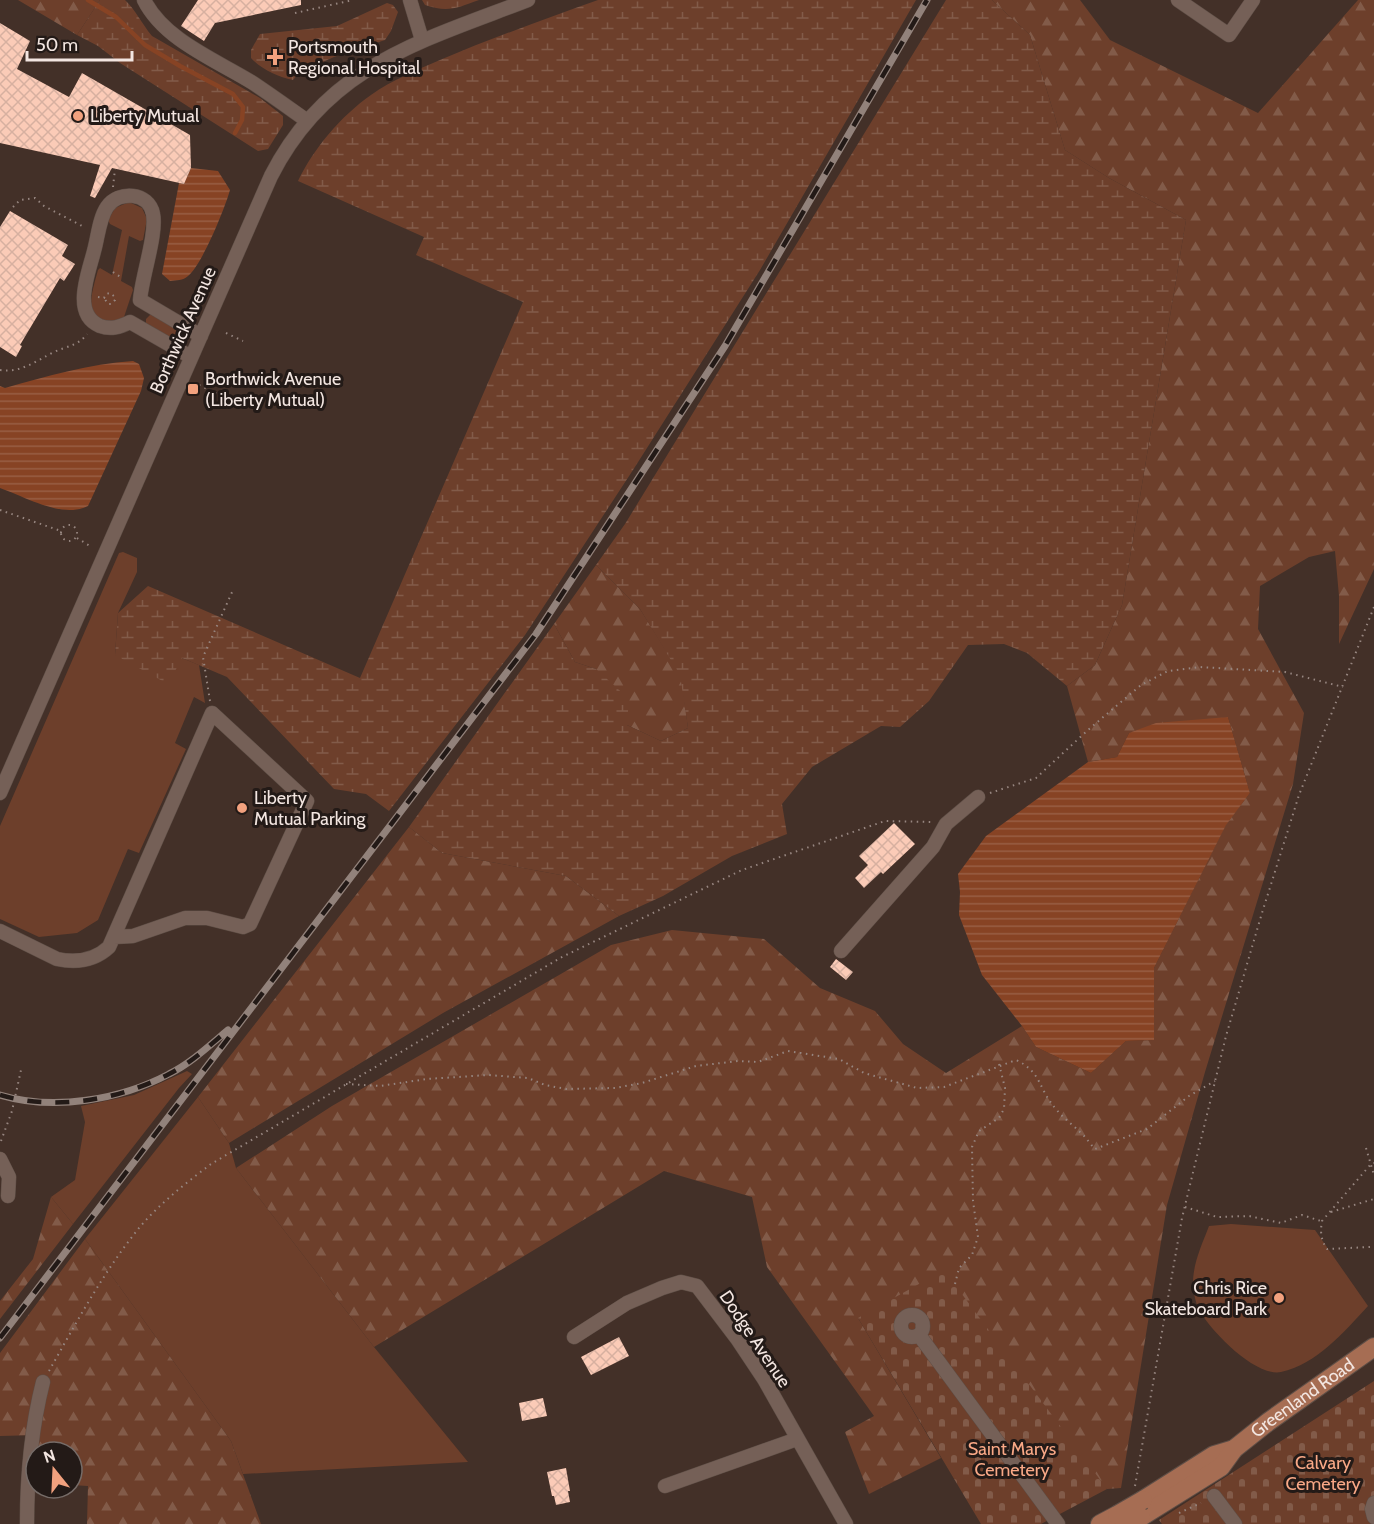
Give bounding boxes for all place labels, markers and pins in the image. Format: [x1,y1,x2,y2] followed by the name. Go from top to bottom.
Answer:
[288,36,421,79] place label: Portsmouth Regional Hospital
[266,48,284,66] marker: Portsmouth Regional Hospital
[90,105,200,127] place label: Liberty Mutual
[71,109,85,123] marker: Liberty Mutual
[205,368,341,411] place label: Borthwick Avenue (Liberty Mutual)
[186,382,200,396] marker: Borthwick Avenue (Liberty Mutual)
[254,787,367,830] place label: Liberty Mutual Parking
[235,801,249,815] marker: Liberty Mutual Parking
[1144,1277,1268,1320] place label: Chris Rice Skateboard Park
[1272,1291,1286,1305] marker: Chris Rice Skateboard Park

